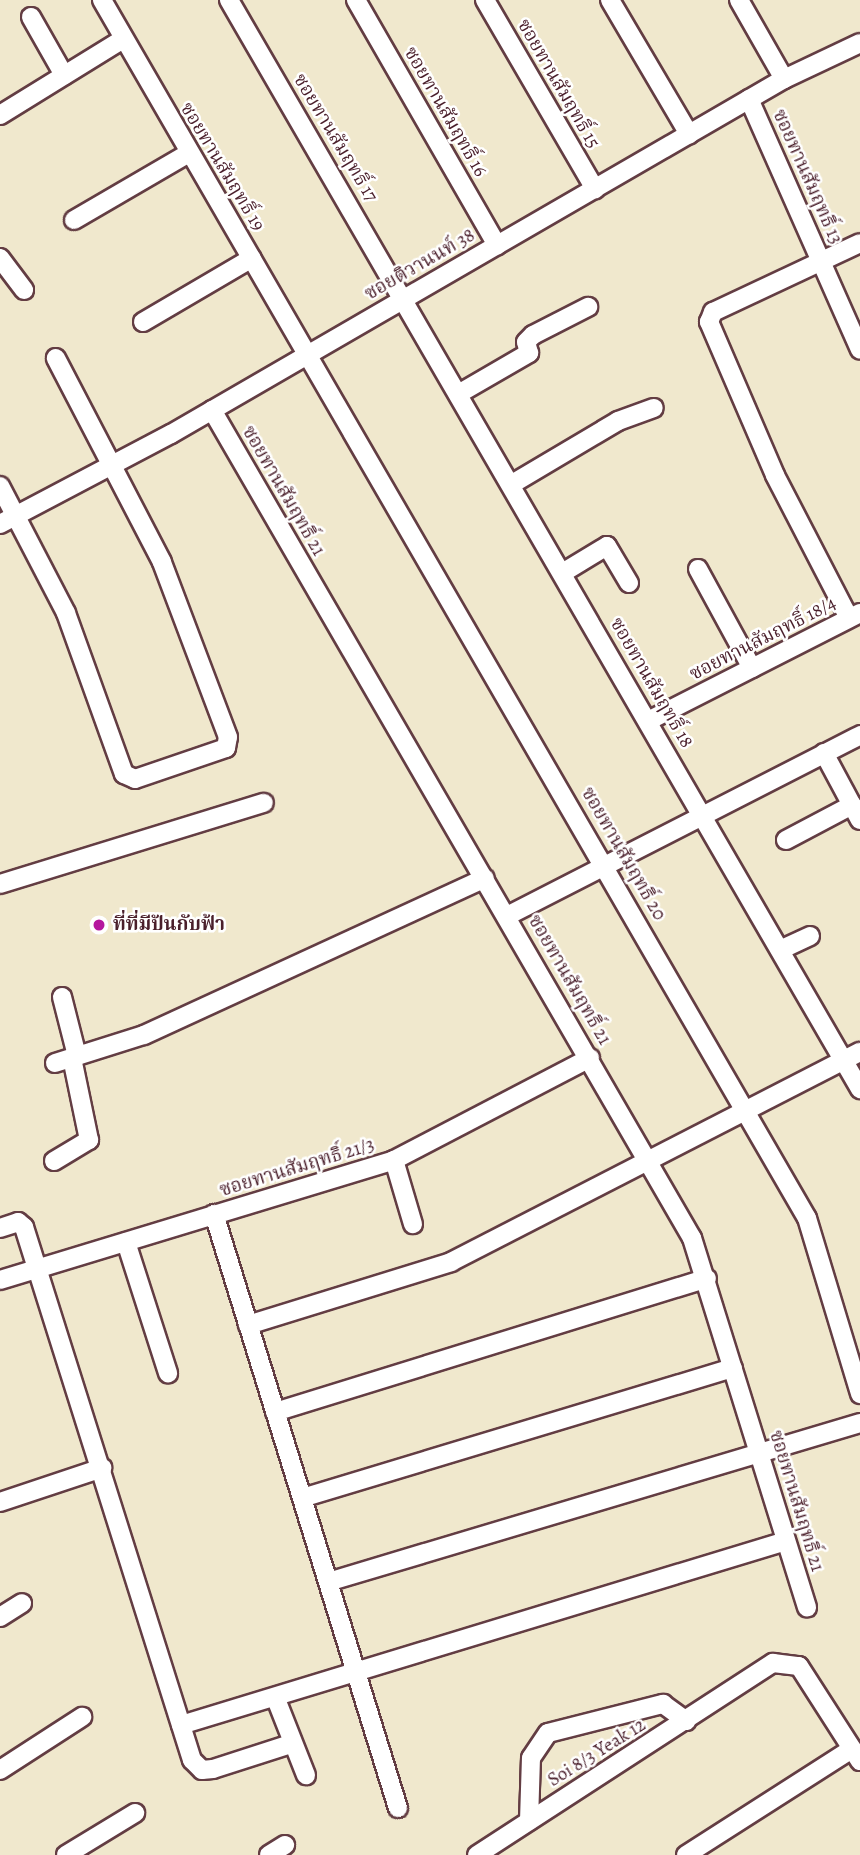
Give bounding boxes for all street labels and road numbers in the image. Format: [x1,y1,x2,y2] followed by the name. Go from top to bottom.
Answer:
[512,15,604,153] street label: ซอยทานสัมฤทธิ์ 15
[399,43,491,181] street label: ซอยทานสัมฤทธิ์ 16
[288,70,382,206] street label: ซอยทานสัมฤทธิ์ 17
[175,99,269,235] street label: ซอยทานสัมฤทธิ์ 19
[767,106,847,248] street label: ซอยทานสัมฤทธิ์ 13
[361,224,479,306] street label: ซอยติวานนท์ 38
[237,422,329,560] street label: ซอยทานสัมฤทธิ์ 21
[686,592,840,686] street label: ซอยทานสัมฤทธิ์ 18/4
[604,614,698,752] street label: ซอยทานสัมฤทธิ์ 18
[576,783,670,925] street label: ซอยทานสัมฤทธิ์ 20
[523,911,615,1049] street label: ซอยทานสัมฤทธิ์ 21
[217,1134,377,1202] street label: ซอยทานสัมฤทธิ์ 21/3
[764,1428,828,1574] street label: ซอยทานสัมฤทธิ์ 21
[544,1714,650,1792] street label: Soi 8/3 Yeak 12

